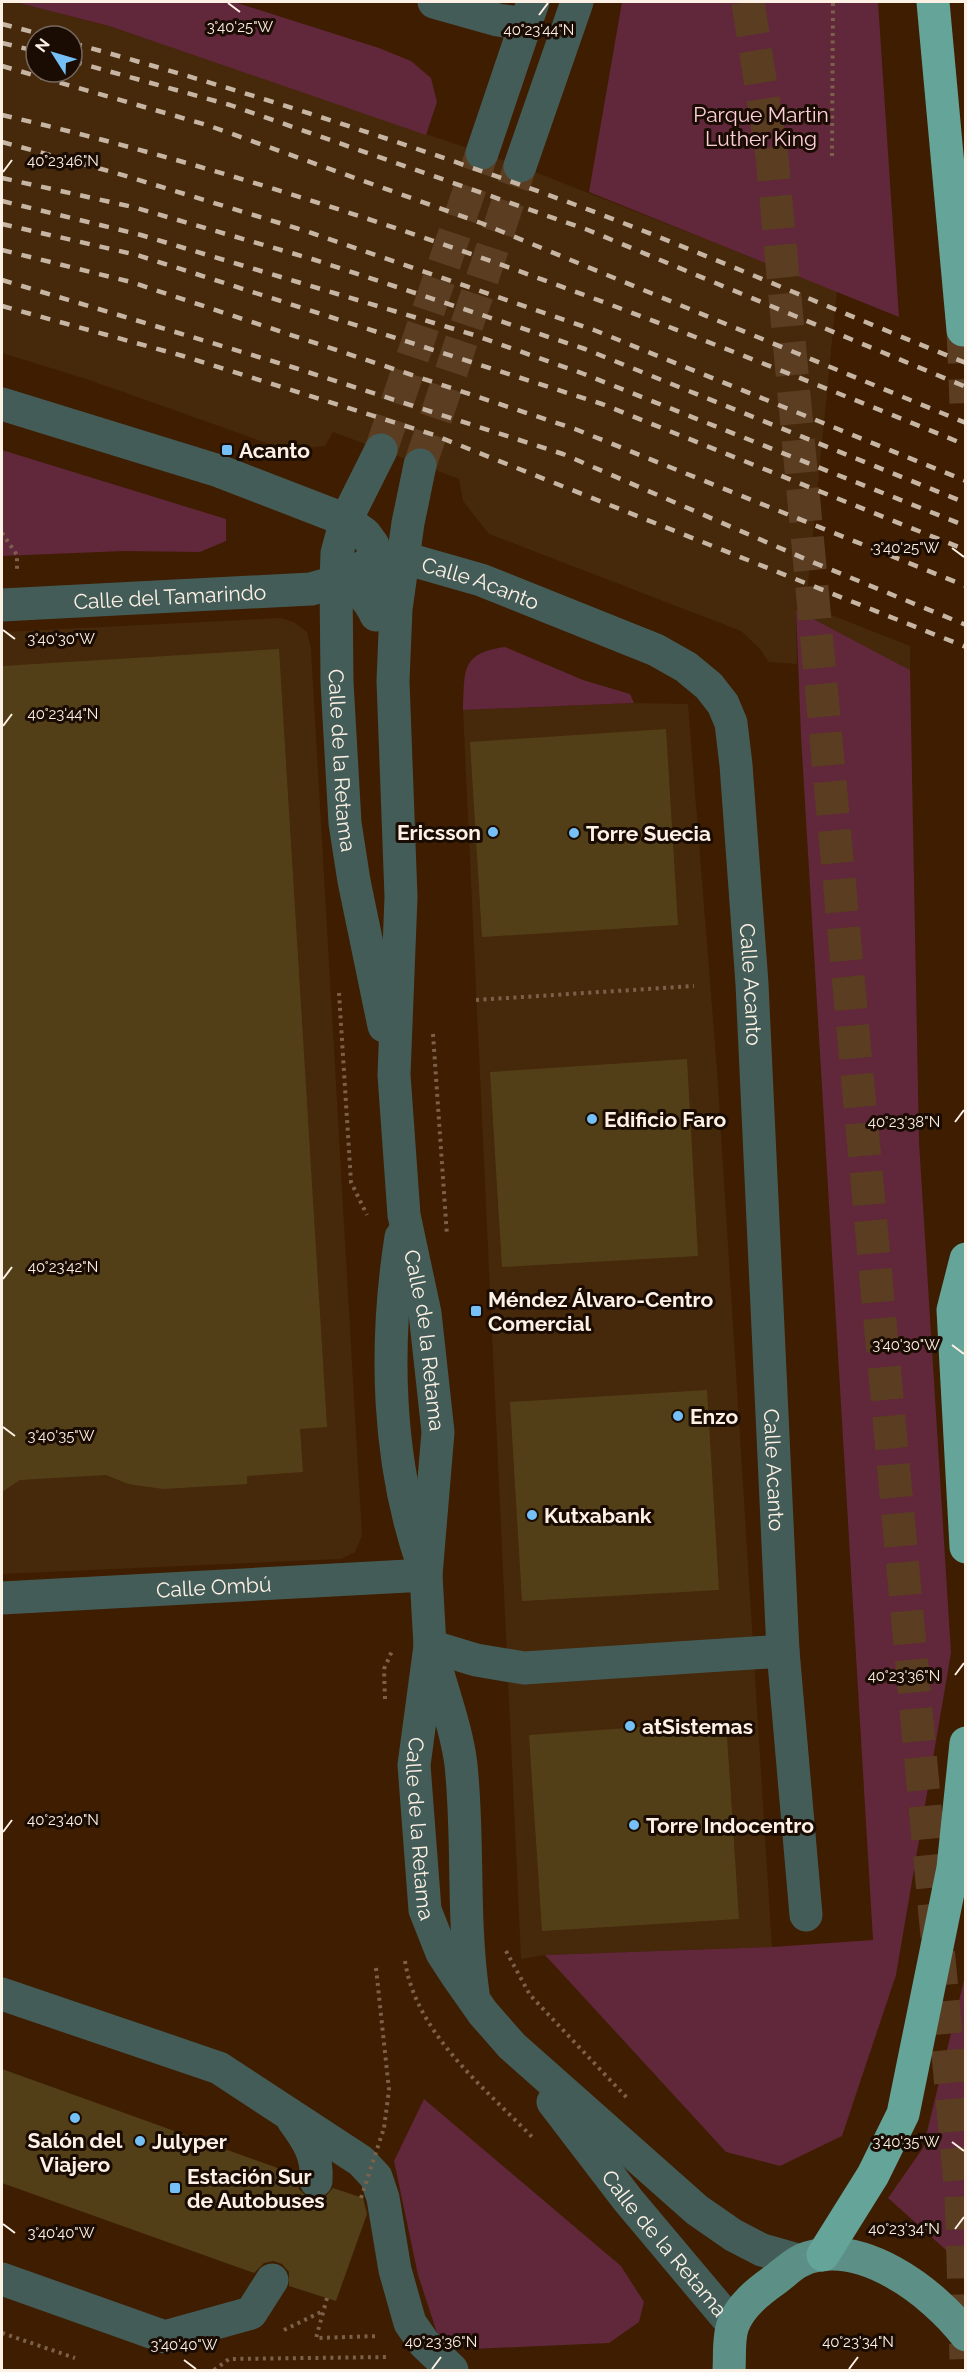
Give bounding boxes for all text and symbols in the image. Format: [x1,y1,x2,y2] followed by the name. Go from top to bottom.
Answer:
[207,18,274,36] text: 3°40'25"W
[504,21,574,39] text: 40°23'44"N
[24,24,84,84] north arrow
[31,35,54,56] text: N
[693,102,829,151] park label: Parque Martin Luther King
[27,152,99,170] text: 40°23'46"N
[239,438,310,463] place label: Acanto
[220,443,234,457] marker: Acanto
[873,539,940,557] text: 3°40'25"W
[419,551,543,615] street label: Calle Acanto
[73,579,267,614] street label: Calle del Tamarindo
[27,630,95,648] text: 3°40'30"W
[324,669,362,853] street label: Calle de la Retama
[28,705,98,723] text: 40°23'44"N
[397,820,481,845] place label: Ericsson
[586,821,711,846] place label: Torre Suecia
[486,825,500,839] marker: Ericsson
[567,826,581,840] marker: Torre Suecia
[735,922,767,1046] street label: Calle Acanto
[604,1107,726,1132] place label: Edificio Faro
[585,1112,599,1126] marker: Edificio Faro
[868,1113,940,1131] text: 40°23'38"N
[399,1247,450,1432] street label: Calle de la Retama
[28,1258,98,1276] text: 40°23'42"N
[488,1287,714,1336] place label: Méndez Álvaro-Centro Comercial
[469,1304,483,1318] marker: Méndez Álvaro-Centro Comercial
[872,1336,940,1354] text: 3°40'30"W
[690,1404,738,1429] place label: Enzo
[759,1408,790,1532] street label: Calle Acanto
[671,1409,685,1423] marker: Enzo
[28,1427,95,1445] text: 3°40'35"W
[544,1503,652,1528] place label: Kutxabank
[525,1508,539,1522] marker: Kutxabank
[155,1571,272,1602] street label: Calle Ombú
[868,1667,940,1685] text: 40°23'36"N
[642,1714,753,1739] place label: atSistemas
[623,1719,637,1733] marker: atSistemas
[401,1736,440,1924] street label: Calle de la Retama
[27,1811,99,1829] text: 40°23'40"N
[646,1813,814,1838] place label: Torre Indocentro
[627,1818,641,1832] marker: Torre Indocentro
[68,2111,82,2125] marker: Salón del Viajero
[28,2128,123,2177] place label: Salón del Viajero
[152,2129,227,2154] place label: Julyper
[873,2133,940,2151] text: 3°40'35"W
[133,2134,147,2148] marker: Julyper
[187,2164,325,2213] place label: Estación Sur de Autobuses
[597,2165,733,2321] street label: Calle de la Retama
[168,2181,182,2195] marker: Estación Sur de Autobuses
[868,2220,940,2238] text: 40°23'34"N
[28,2224,95,2242] text: 3°40'40"W
[405,2333,477,2351] text: 40°23'36"N
[822,2333,894,2351] text: 40°23'34"N
[151,2336,218,2354] text: 3°40'40"W

